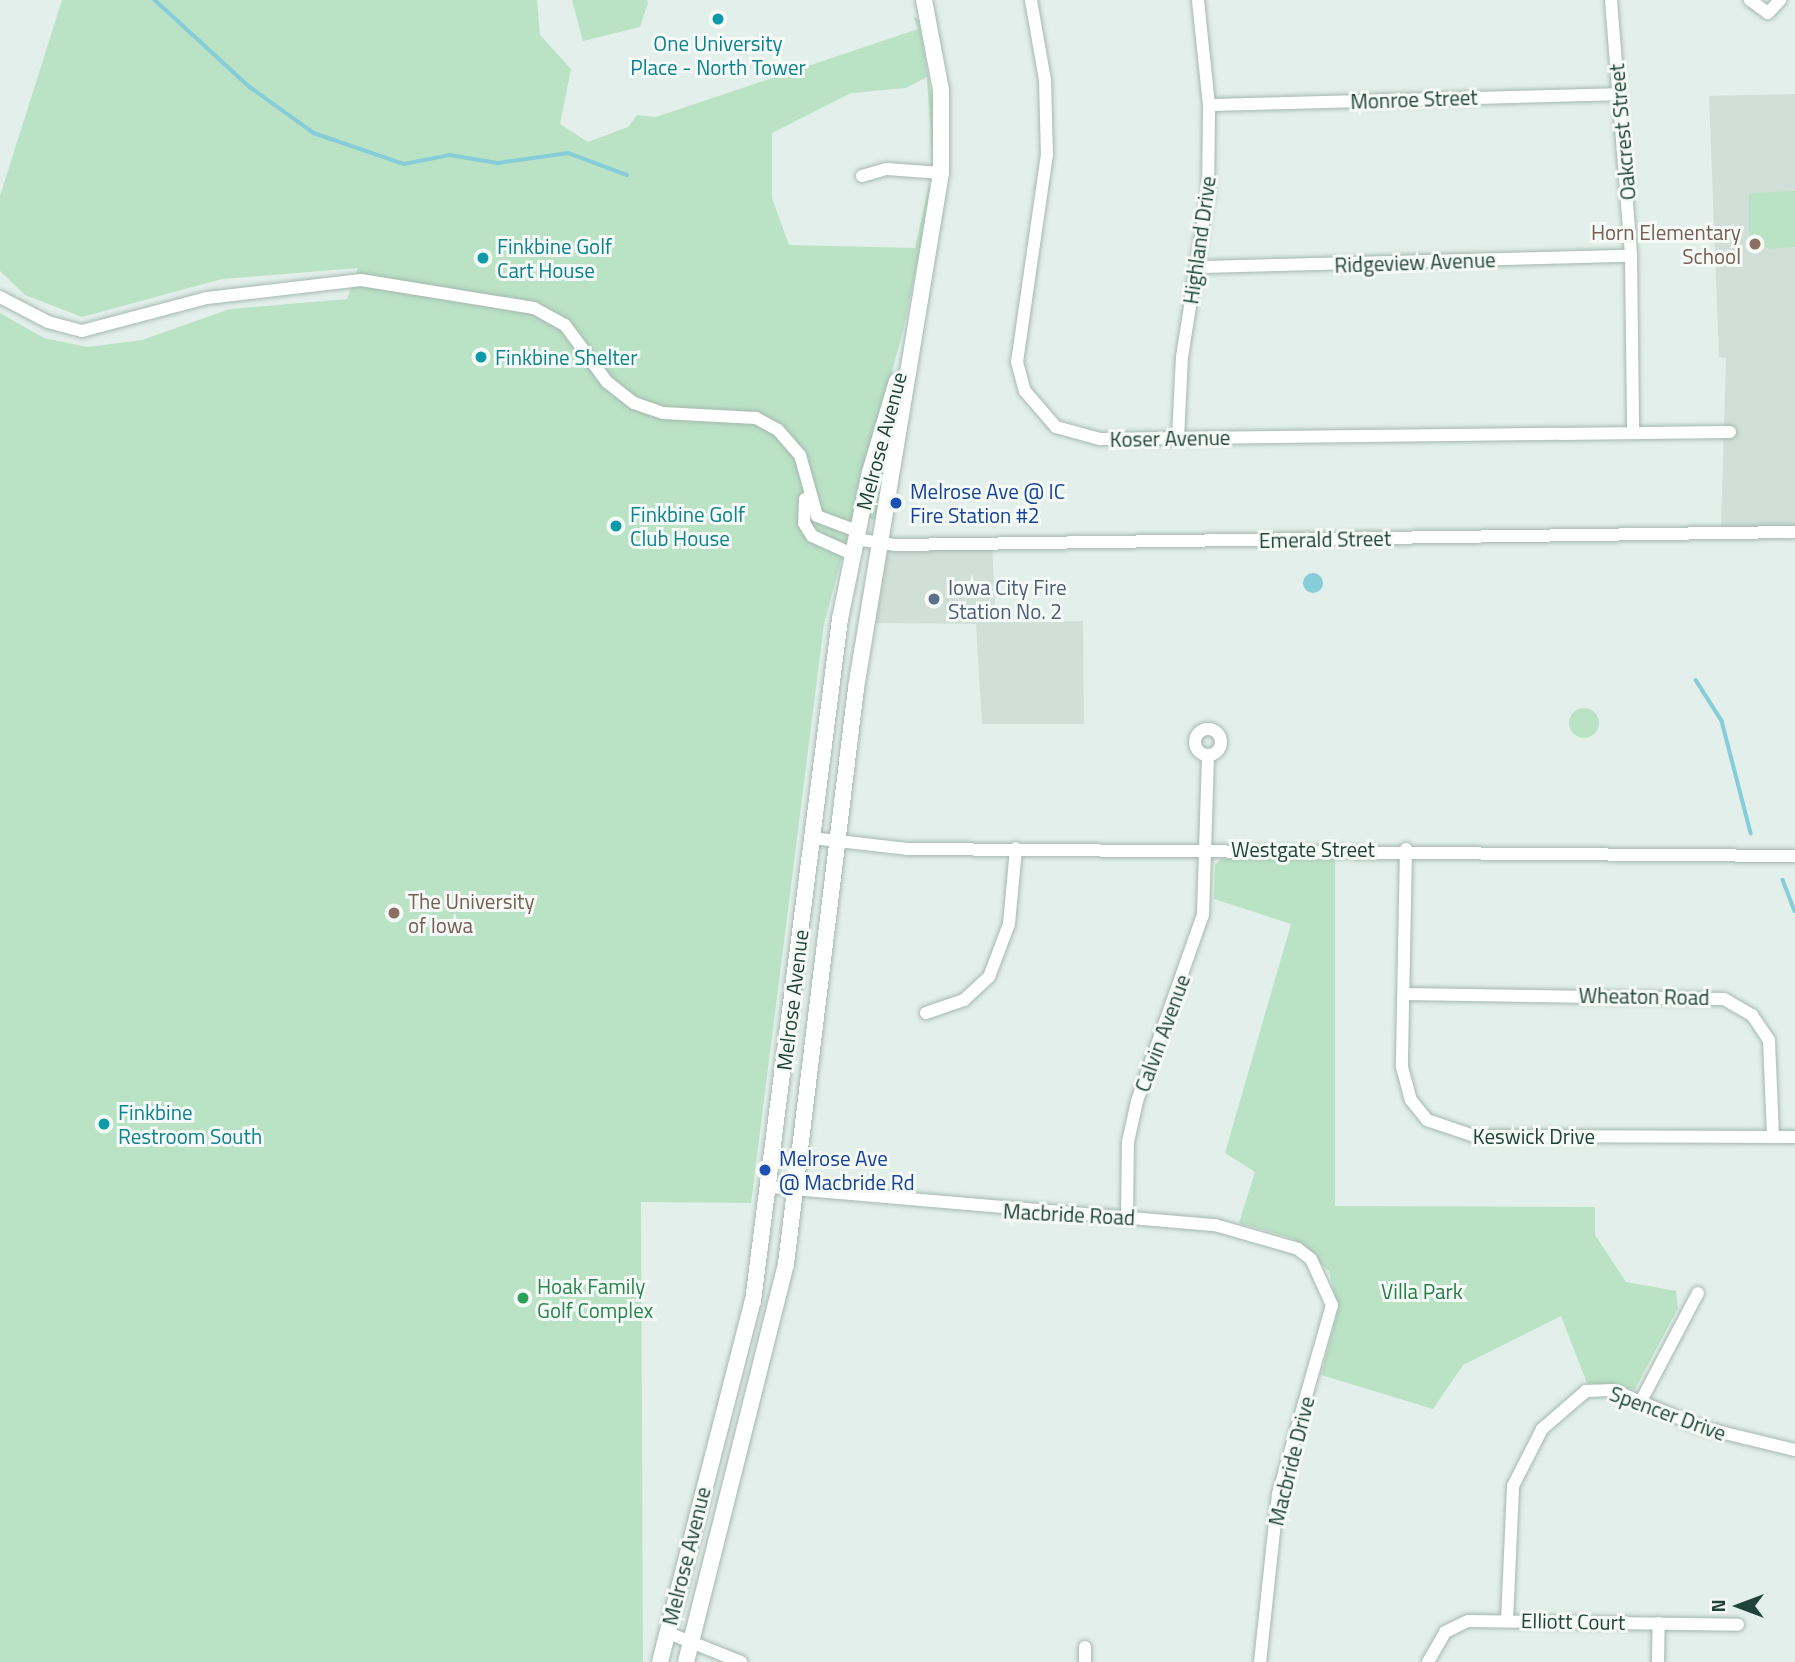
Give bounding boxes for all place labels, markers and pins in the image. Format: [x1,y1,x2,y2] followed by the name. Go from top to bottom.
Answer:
[710,11,726,27] marker: One University Place - North Tower
[630,30,806,80] place label: One University Place - North Tower
[1591,219,1741,269] place label: Horn Elementary School
[497,233,612,283] place label: Finkbine Golf Cart House
[1747,236,1763,252] marker: Horn Elementary School
[475,250,491,266] marker: Finkbine Golf Cart House
[495,344,637,370] place label: Finkbine Shelter
[473,349,489,365] marker: Finkbine Shelter
[910,478,1065,528] place label: Melrose Ave @ IC Fire Station #2
[888,495,904,511] marker: Melrose Ave @ IC Fire Station #2
[630,501,745,551] place label: Finkbine Golf Club House
[608,518,624,534] marker: Finkbine Golf Club House
[948,574,1067,624] place label: Iowa City Fire Station No. 2
[926,591,942,607] marker: Iowa City Fire Station No. 2
[408,888,535,938] place label: The University of Iowa
[386,905,402,921] marker: The University of Iowa
[118,1099,262,1149] place label: Finkbine Restroom South
[96,1116,112,1132] marker: Finkbine Restroom South
[779,1145,915,1195] place label: Melrose Ave @ Macbride Rd
[757,1162,773,1178] marker: Melrose Ave @ Macbride Rd
[537,1273,653,1323] place label: Hoak Family Golf Complex
[515,1290,531,1306] marker: Hoak Family Golf Complex

